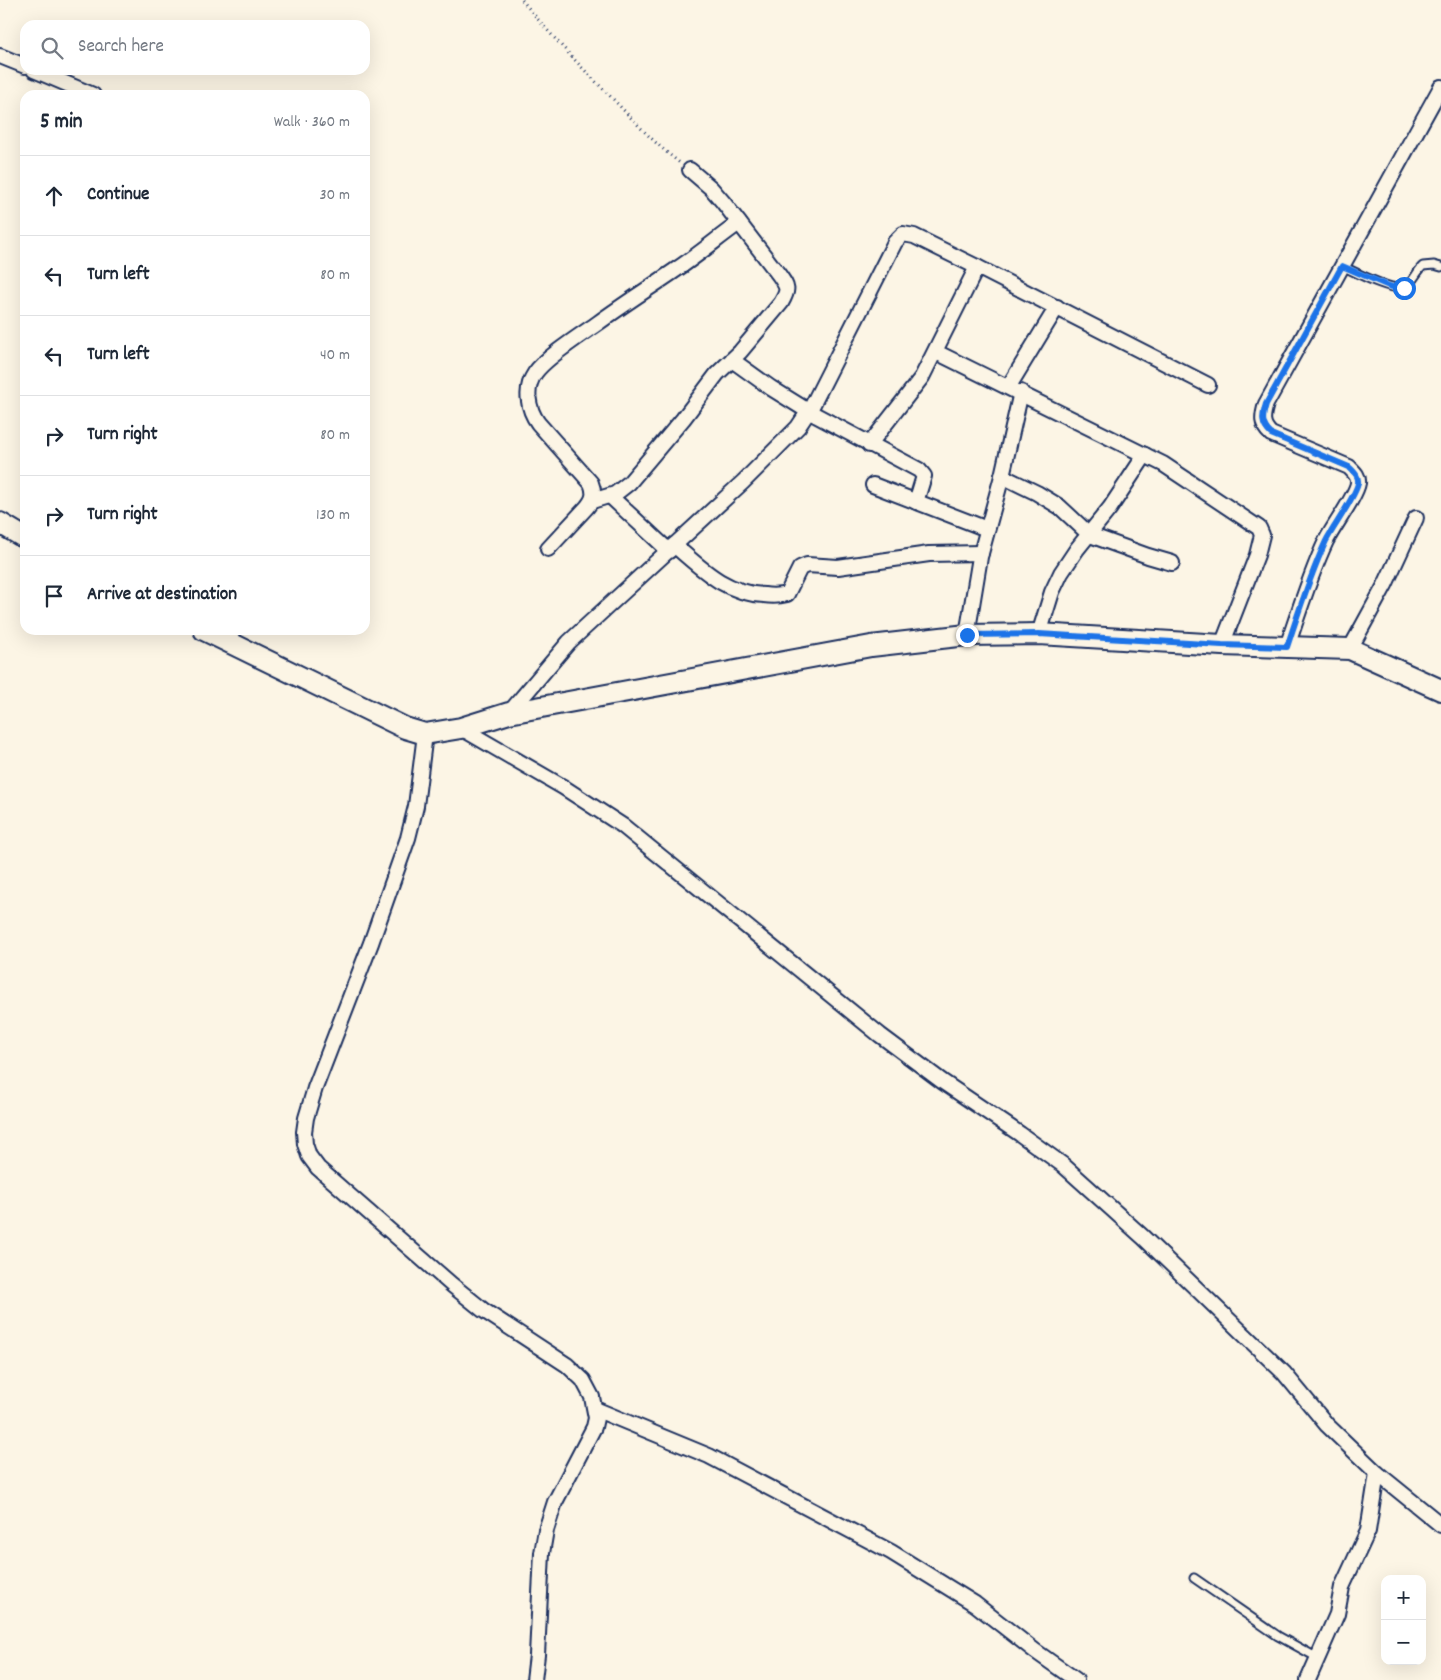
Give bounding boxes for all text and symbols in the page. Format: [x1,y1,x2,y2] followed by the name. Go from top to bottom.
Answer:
[20,20,370,75] search box
[38,34,66,62] icon: search
[78,34,164,61] text: Search here
[40,108,83,138] text: 5 min
[274,111,350,134] text: Walk · 360 m
[40,182,68,210] icon: ahead
[87,182,149,209] text: Continue
[320,184,350,207] text: 30 m
[40,262,68,290] icon: left
[87,262,150,289] text: Turn left
[320,264,350,287] text: 80 m
[1393,277,1416,300] route start
[40,342,68,370] icon: left
[87,342,150,369] text: Turn left
[320,344,350,367] text: 40 m
[40,422,68,450] icon: right
[87,422,158,449] text: Turn right
[320,424,350,447] text: 80 m
[40,502,68,530] icon: right
[87,502,158,529] text: Turn right
[316,504,350,527] text: 130 m
[40,582,68,610] icon: arrive
[87,582,237,609] text: Arrive at destination
[956,624,979,647] route end
[1381,1575,1426,1665] map controls
[1381,1575,1426,1620] button: +
[1381,1620,1426,1665] button: −

